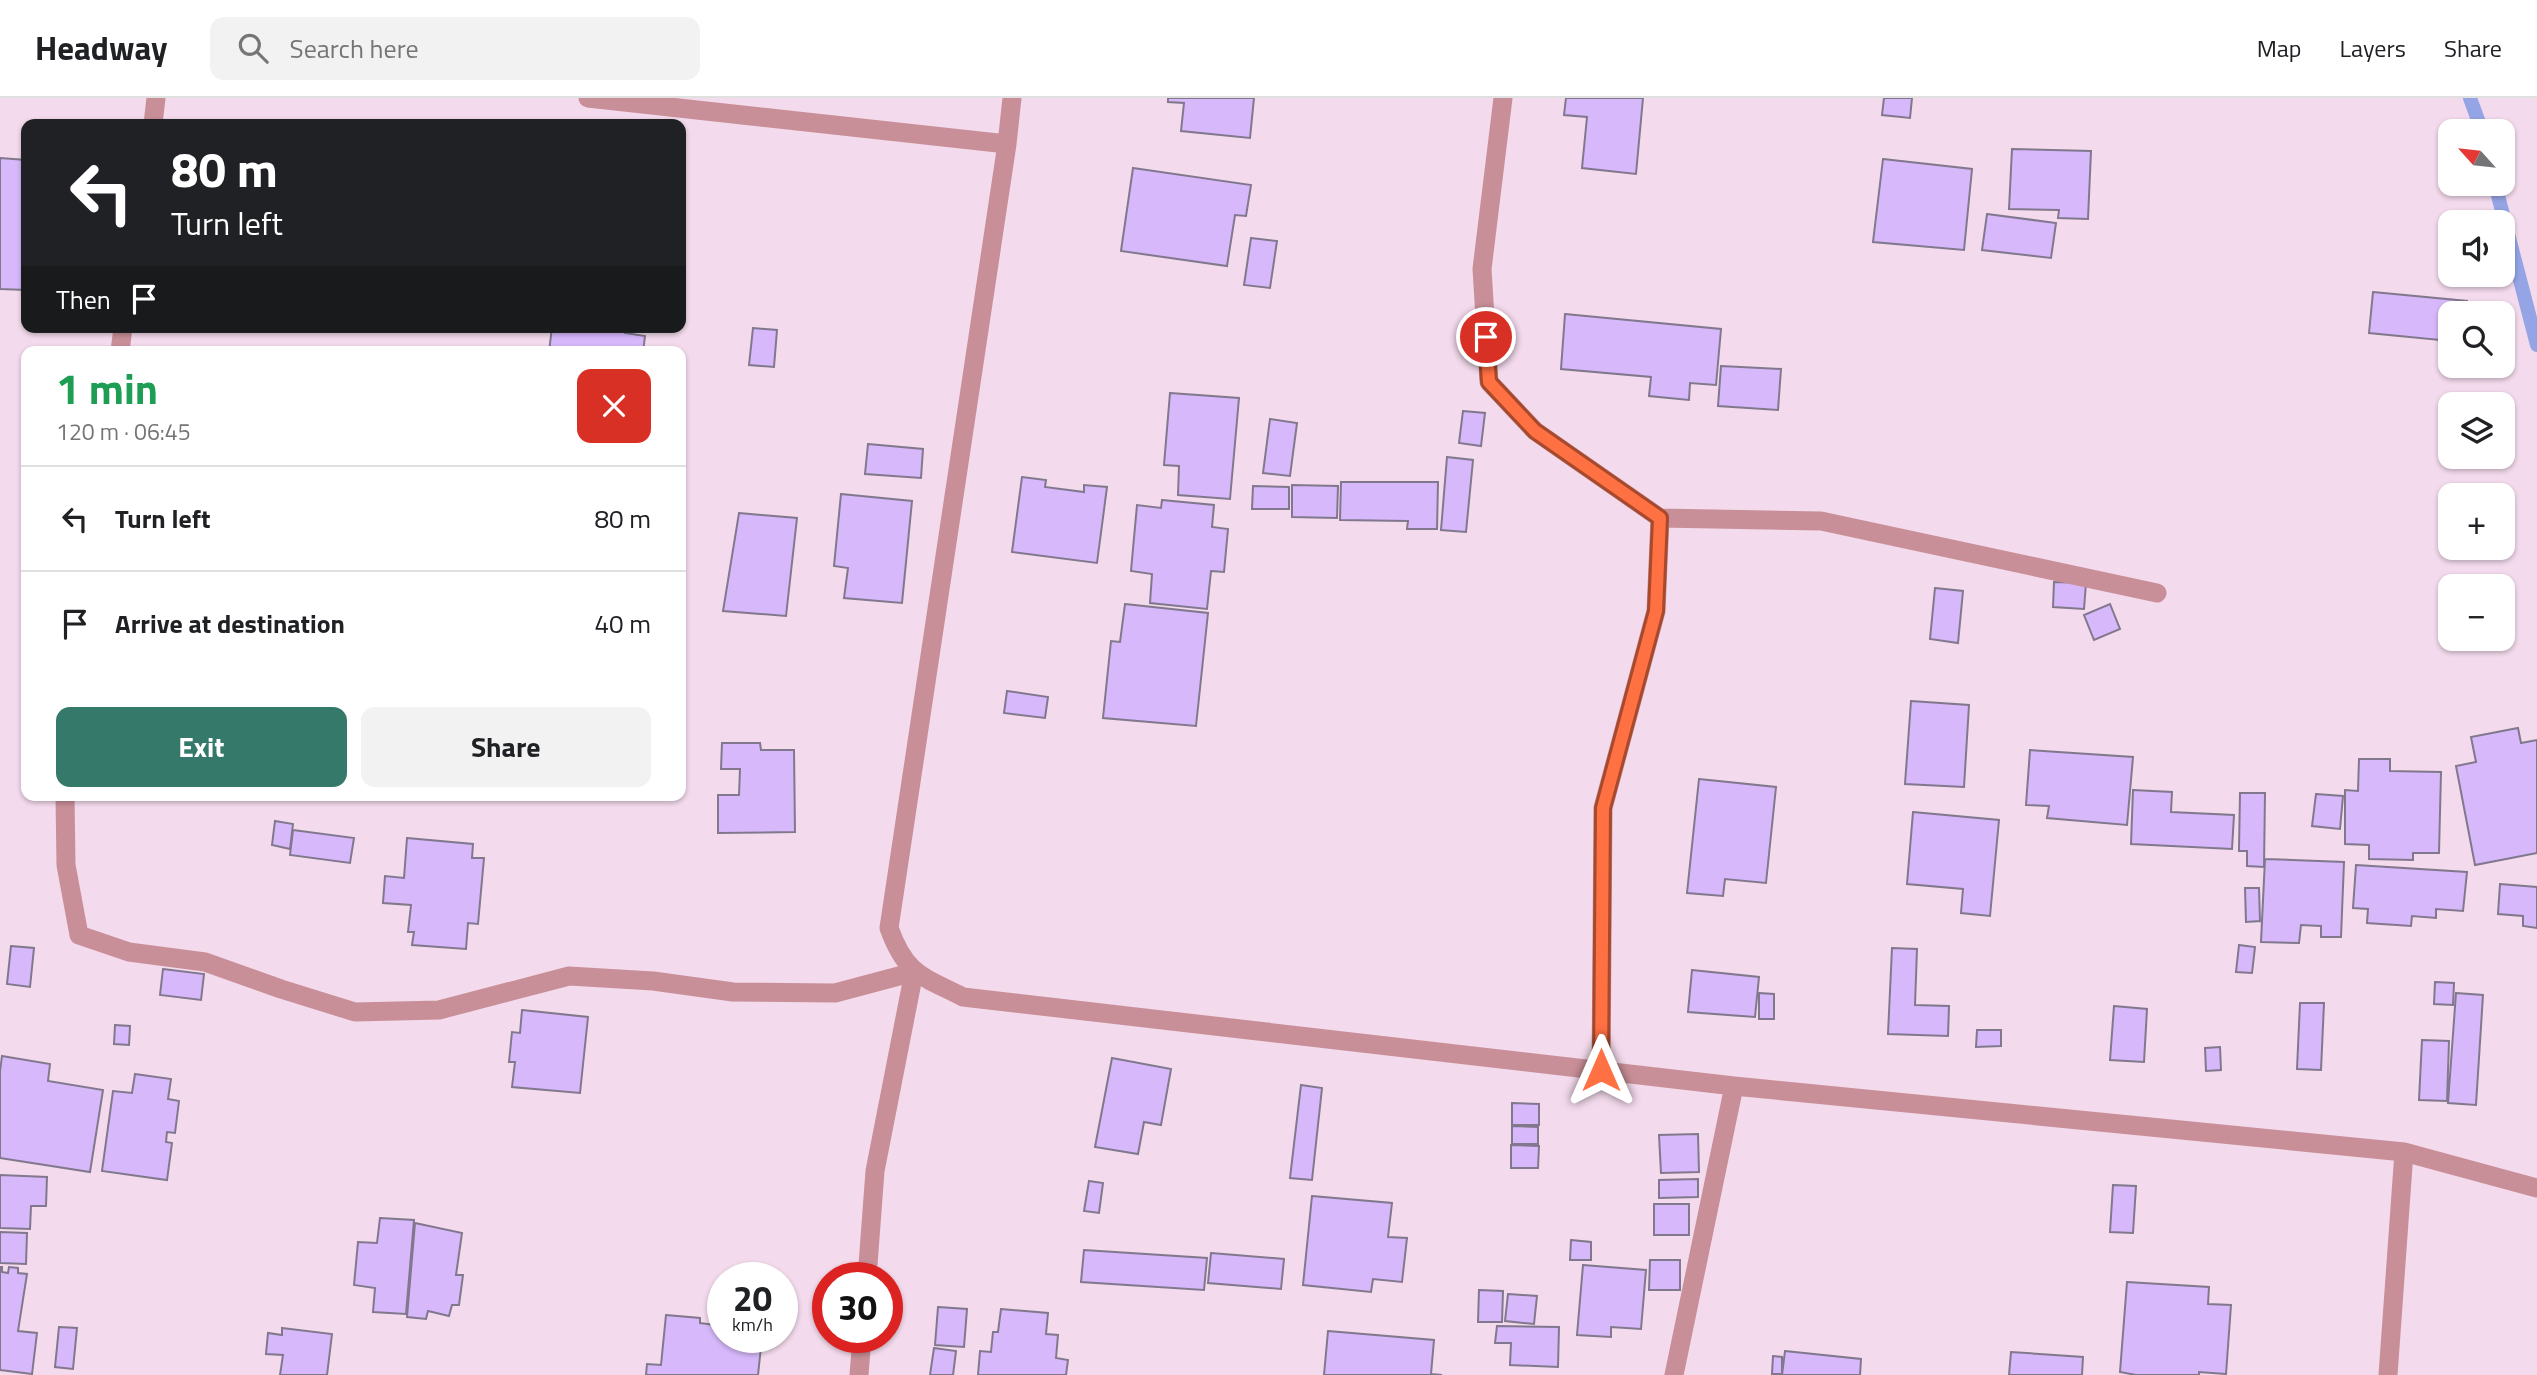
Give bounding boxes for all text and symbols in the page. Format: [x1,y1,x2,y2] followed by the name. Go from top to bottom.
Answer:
[210,17,700,80] search box
[35,23,168,73] text: Headway
[234,29,272,67] icon: search
[290,29,419,68] text: Search here
[2257,30,2302,66] text: Map
[2340,30,2406,66] text: Layers
[2444,30,2502,66] text: Share
[2438,119,2515,196] north arrow
[2438,119,2515,651] map controls
[171,131,278,206] text: 80 m
[56,147,147,238] icon: left
[171,199,283,247] text: Turn left
[2438,210,2515,287] button: sound
[56,280,111,319] text: Then
[125,280,163,318] icon: arrive
[2438,301,2515,378] button: search
[1456,307,1516,367] pin
[1467,318,1505,356] icon: arrive
[56,356,158,420] text: 1 min
[577,369,651,443] button: close
[2438,392,2515,469] button: layers
[56,414,191,449] text: 120 m · 06:45
[2438,483,2515,560] button: +
[115,499,210,538] text: Turn left
[594,499,651,538] text: 80 m
[56,500,94,538] icon: left
[2438,574,2515,651] button: −
[115,604,345,643] text: Arrive at destination
[594,604,651,643] text: 40 m
[56,605,94,643] icon: arrive
[56,707,347,787] button: Exit
[361,707,651,787] button: Share
[1564,1033,1638,1107] position arrow
[812,1262,903,1353] speed limit sign: 30
[733,1271,772,1325] text: 20
[732,1311,773,1338] text: km/h

